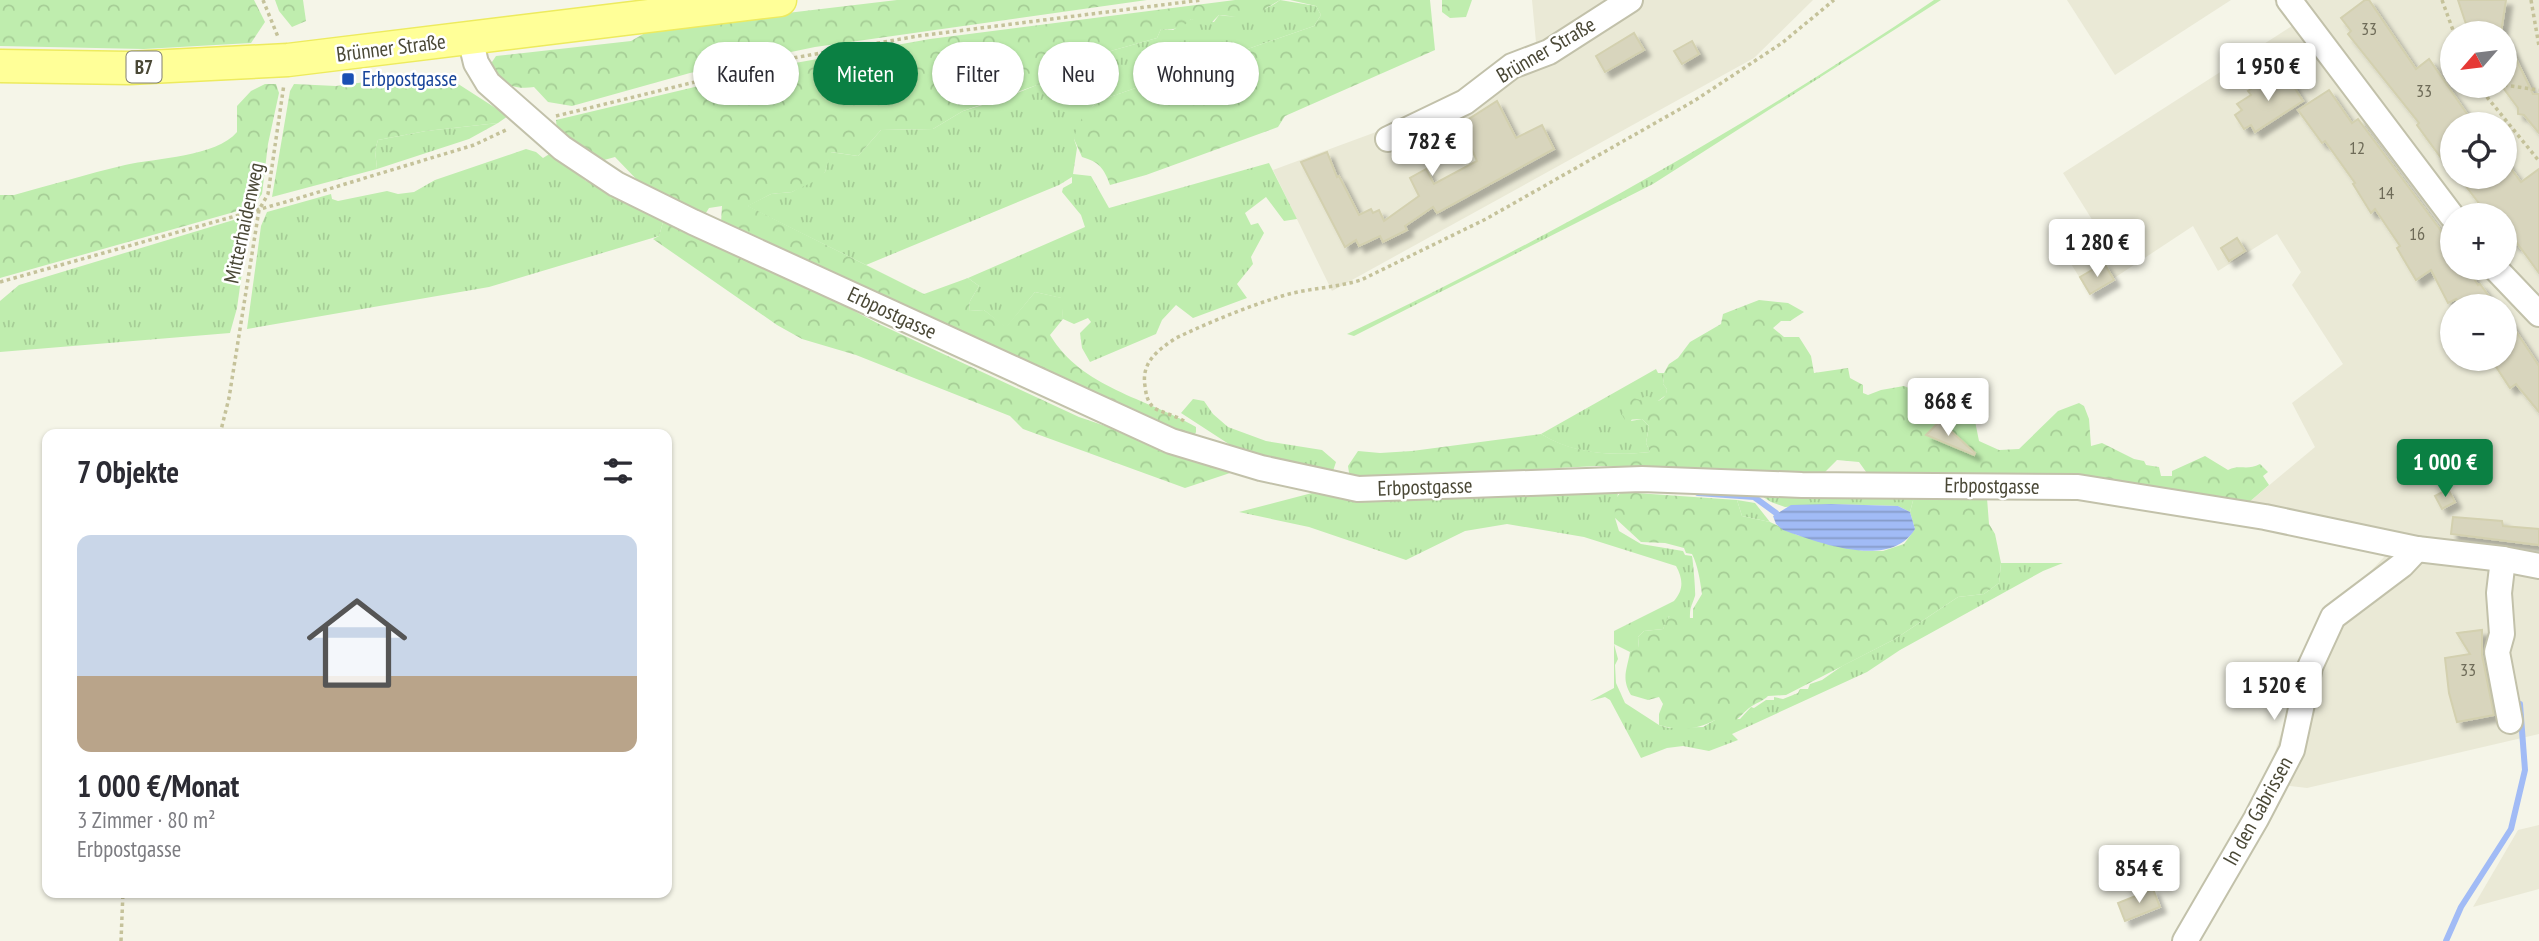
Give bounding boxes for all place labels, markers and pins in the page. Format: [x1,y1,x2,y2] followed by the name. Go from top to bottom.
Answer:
[2203,43,2333,103] pin: 1 950 €
[362,65,457,92] place label: Erbpostgasse
[340,71,356,87] marker: Erbpostgasse
[1383,118,1481,178] pin: 782 €
[2032,219,2162,279] pin: 1 280 €
[1899,378,1997,438] pin: 868 €
[2380,440,2510,499] pin: 1 000 €
[2209,662,2339,722] pin: 1 520 €
[2090,846,2188,905] pin: 854 €

